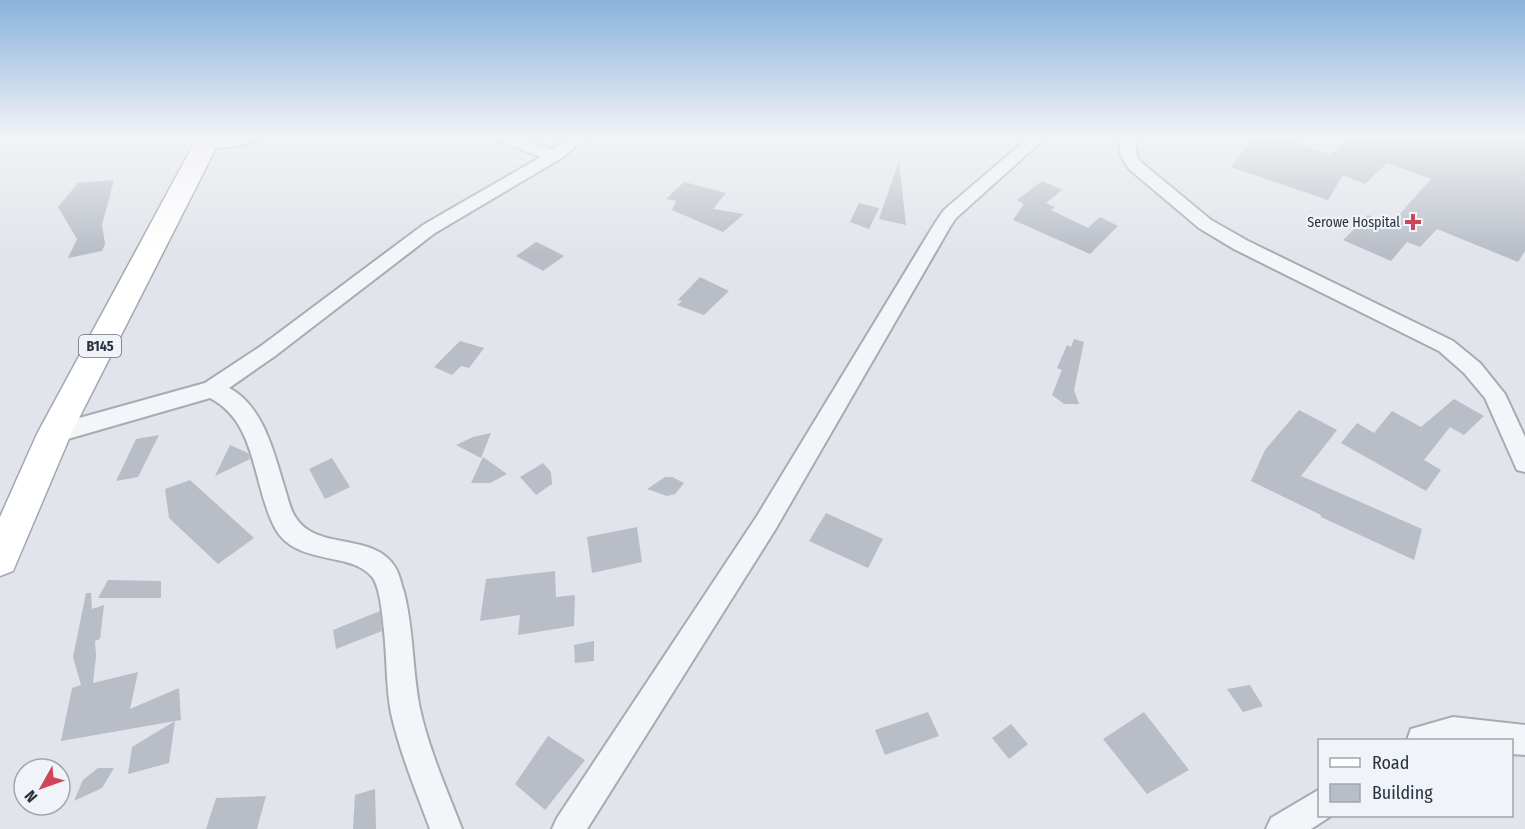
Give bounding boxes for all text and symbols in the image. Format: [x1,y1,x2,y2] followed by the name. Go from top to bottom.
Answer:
[1404,213,1422,231] marker: Serowe Hospital
[1307,214,1400,231] place label: Serowe Hospital
[79,335,121,357] road number: B145
[1318,739,1513,817] legend
[1372,752,1409,774] text: Road
[12,757,72,817] north arrow
[1372,782,1433,804] text: Building
[21,787,41,806] text: N

